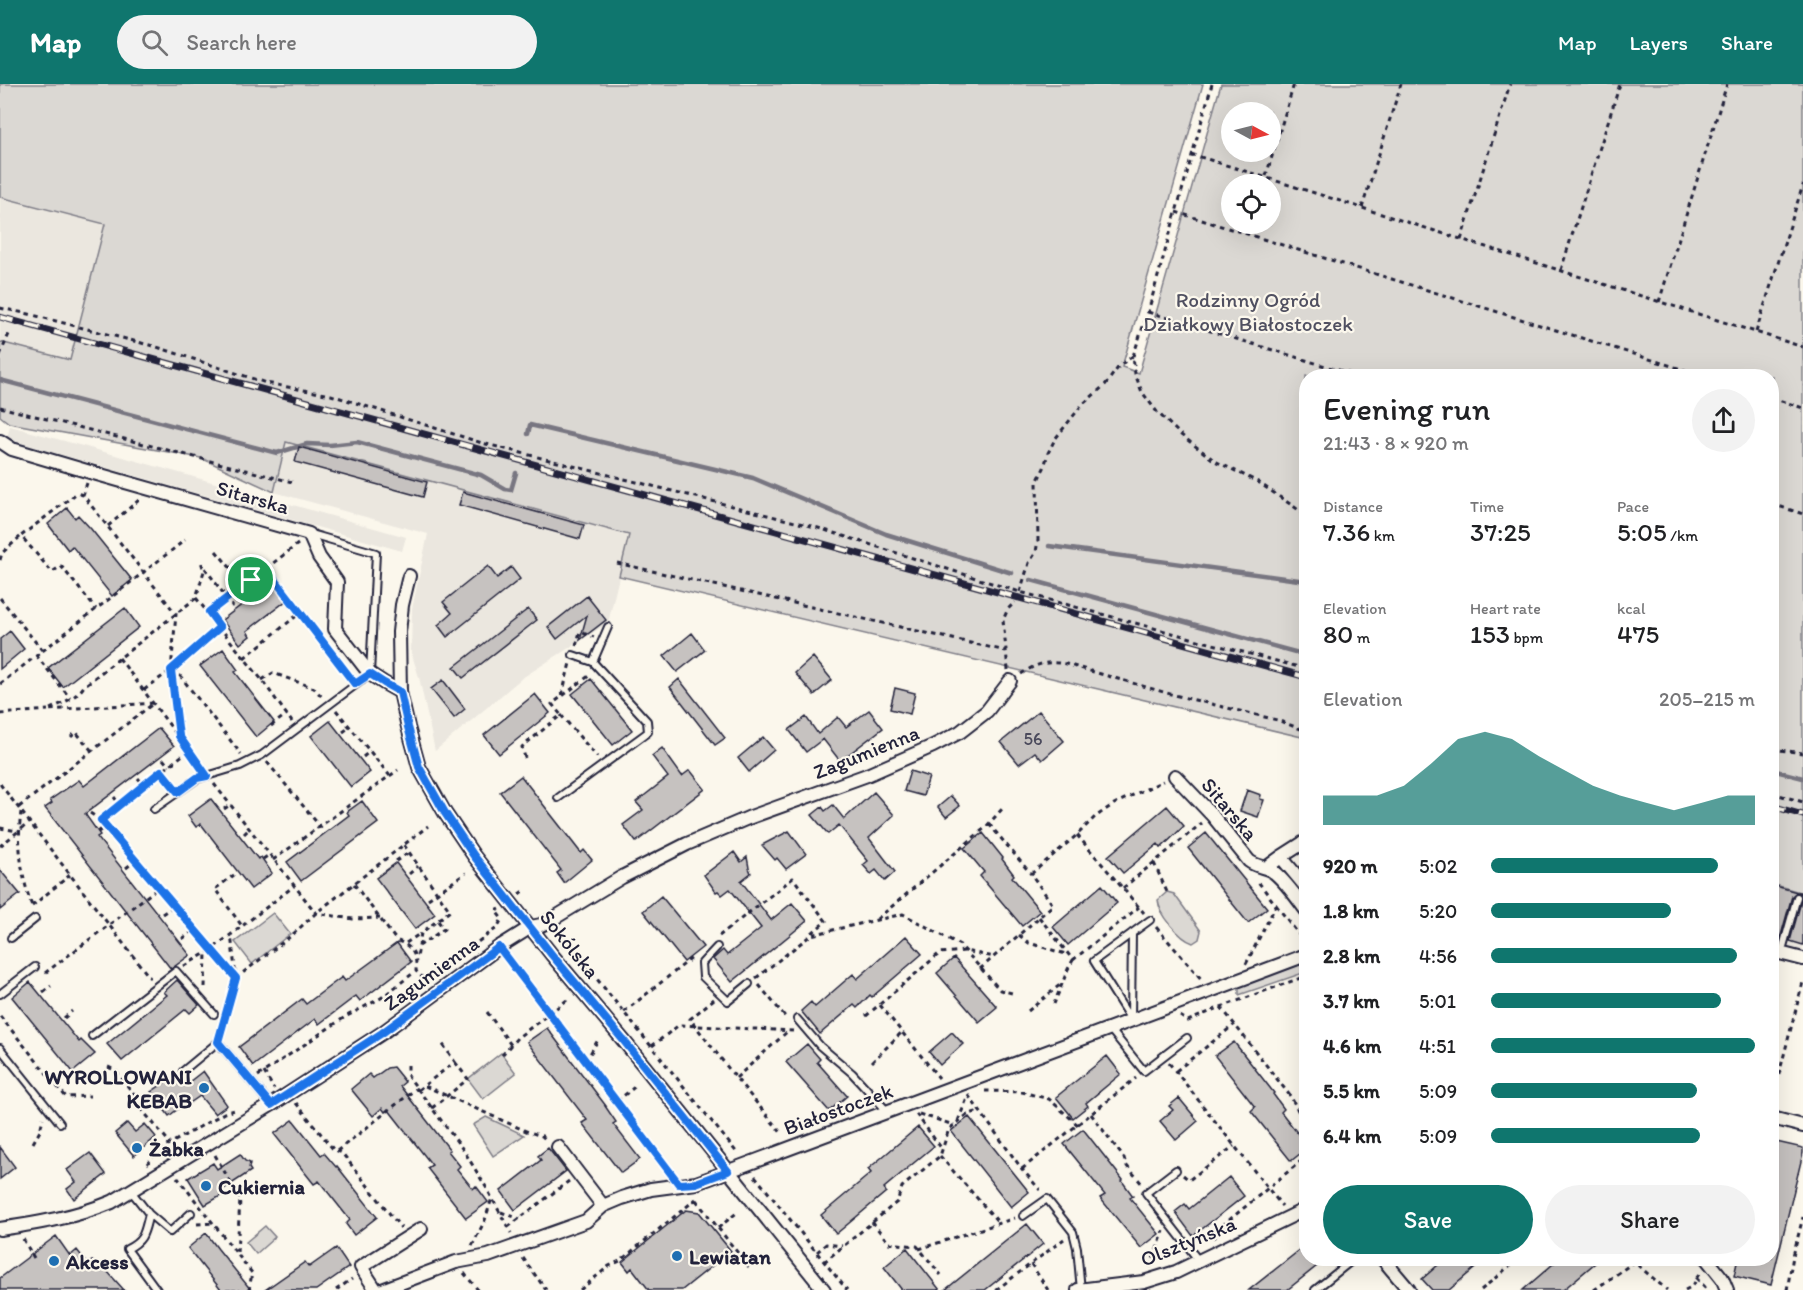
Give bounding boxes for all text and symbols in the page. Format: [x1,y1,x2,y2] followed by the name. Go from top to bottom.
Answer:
[117,15,537,69] search box
[30,25,81,59] text: Map
[138,26,171,59] icon: search
[186,29,297,56] text: Search here
[1558,30,1597,55] text: Map
[1630,30,1688,55] text: Layers
[1721,30,1773,55] text: Share
[1221,102,1281,162] north arrow
[1221,102,1281,234] map controls
[1221,174,1281,234] button: locate
[1143,287,1353,336] park label: Rodzinny Ogród Działkowy Białostoczek
[1323,389,1490,428] text: Evening run
[1692,389,1755,452] button: share
[1323,431,1469,455] text: 21:43 · 8 × 920 m
[214,475,292,519] street label: Sitarska
[1323,497,1383,516] text: Distance
[1470,497,1504,516] text: Time
[1617,497,1649,516] text: Pace
[1323,516,1370,548] text: 7.36
[1470,516,1531,548] text: 37:25
[1617,516,1667,548] text: 5:05
[1370,526,1395,545] text: km
[1667,526,1698,545] text: /km
[225,554,276,605] pin
[234,563,267,596] icon: arrive
[1323,599,1387,618] text: Elevation
[1470,599,1541,618] text: Heart rate
[1617,599,1645,618] text: kcal
[1323,618,1353,650] text: 80
[1470,618,1510,650] text: 153
[1617,618,1659,650] text: 475
[1353,628,1370,647] text: m
[1510,628,1543,647] text: bpm
[1323,687,1402,711] text: Elevation
[1659,687,1755,711] text: 205–215 m
[810,720,922,784] street label: Zagumienna
[1024,728,1042,750] house number: 56
[1196,772,1264,846] street label: Sitarska
[1323,854,1378,878] text: 920 m
[1419,854,1457,878] text: 5:02
[1323,899,1379,923] text: 1.8 km
[1419,899,1457,923] text: 5:20
[535,905,605,983] street label: Sokólska
[379,930,483,1016] street label: Zagumienna
[1323,944,1380,968] text: 2.8 km
[1419,944,1457,968] text: 4:56
[1323,989,1380,1013] text: 3.7 km
[1419,989,1456,1013] text: 5:01
[1323,1034,1381,1058] text: 4.6 km
[1419,1034,1456,1058] text: 4:51
[44,1064,192,1113] place label: WYROLLOWANI KEBAB
[780,1078,896,1140] street label: Białostoczek
[1323,1079,1380,1103] text: 5.5 km
[1419,1079,1457,1103] text: 5:09
[197,1081,211,1095] marker: WYROLLOWANI KEBAB
[1323,1124,1381,1148] text: 6.4 km
[1419,1124,1457,1148] text: 5:09
[149,1136,205,1161] place label: Żabka
[130,1141,144,1155] marker: Żabka
[218,1174,305,1199] place label: Cukiernia
[199,1179,213,1193] marker: Cukiernia
[1323,1185,1533,1254] button: Save
[1545,1185,1755,1254] button: Share
[1136,1210,1240,1272] street label: Olsztyńska
[689,1244,771,1269] place label: Lewiatan
[65,1249,129,1274] place label: Akcess
[670,1249,684,1263] marker: Lewiatan
[47,1254,61,1268] marker: Akcess

